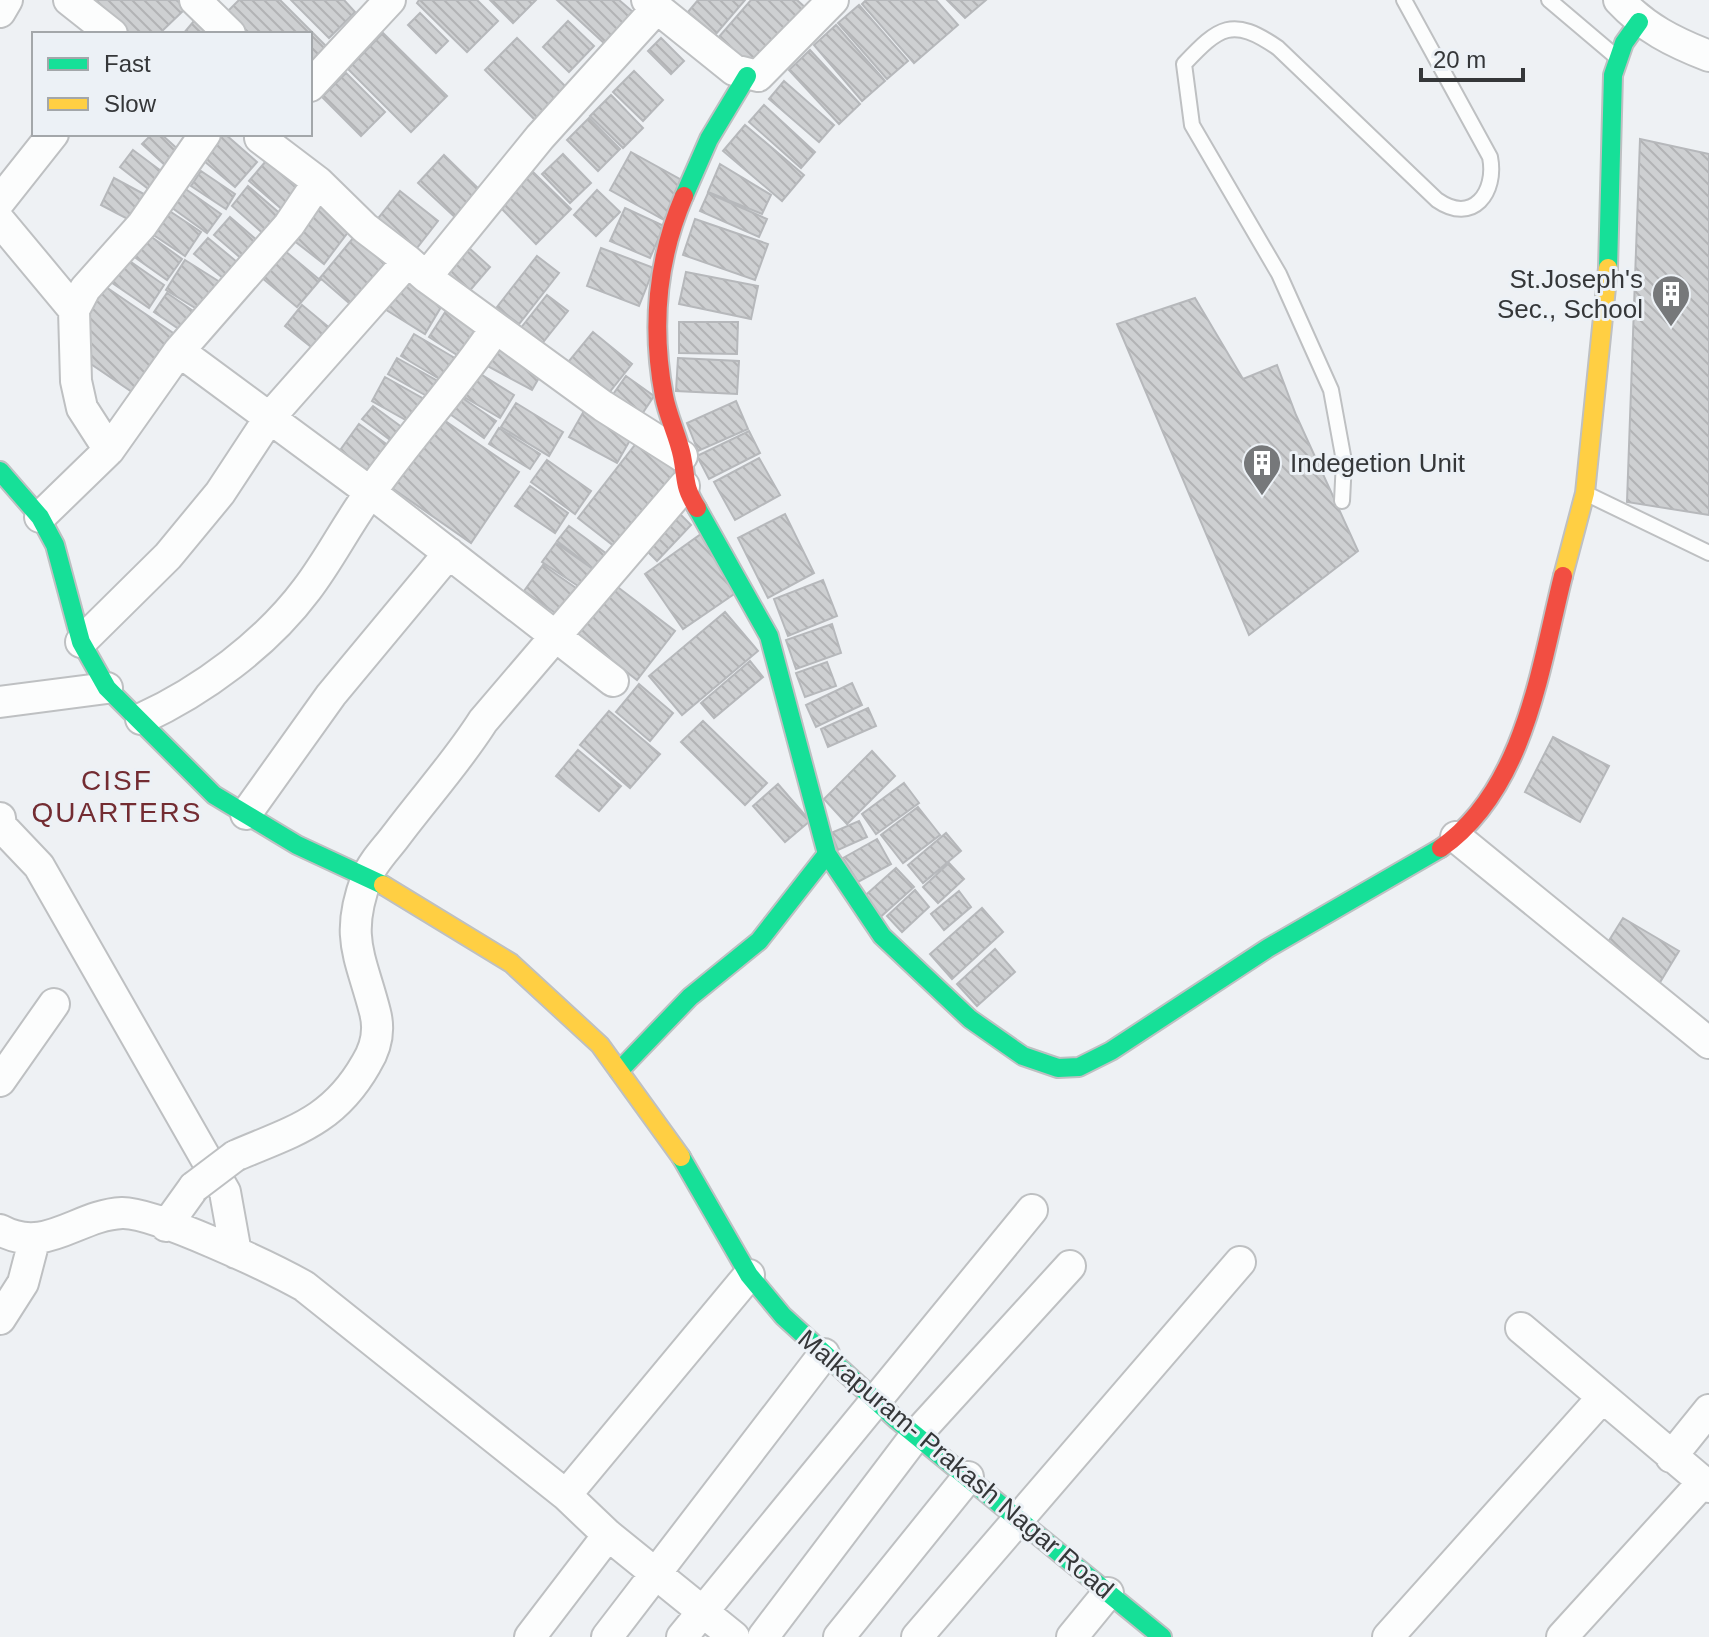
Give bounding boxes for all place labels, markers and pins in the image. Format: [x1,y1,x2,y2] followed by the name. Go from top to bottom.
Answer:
[1497,264,1643,324] place label: St.Joseph's Sec., School
[1650,273,1692,328] building icon: St.Joseph's Sec., School
[1241,442,1283,497] building icon: Indegetion Unit
[1290,448,1466,478] place label: Indegetion Unit

